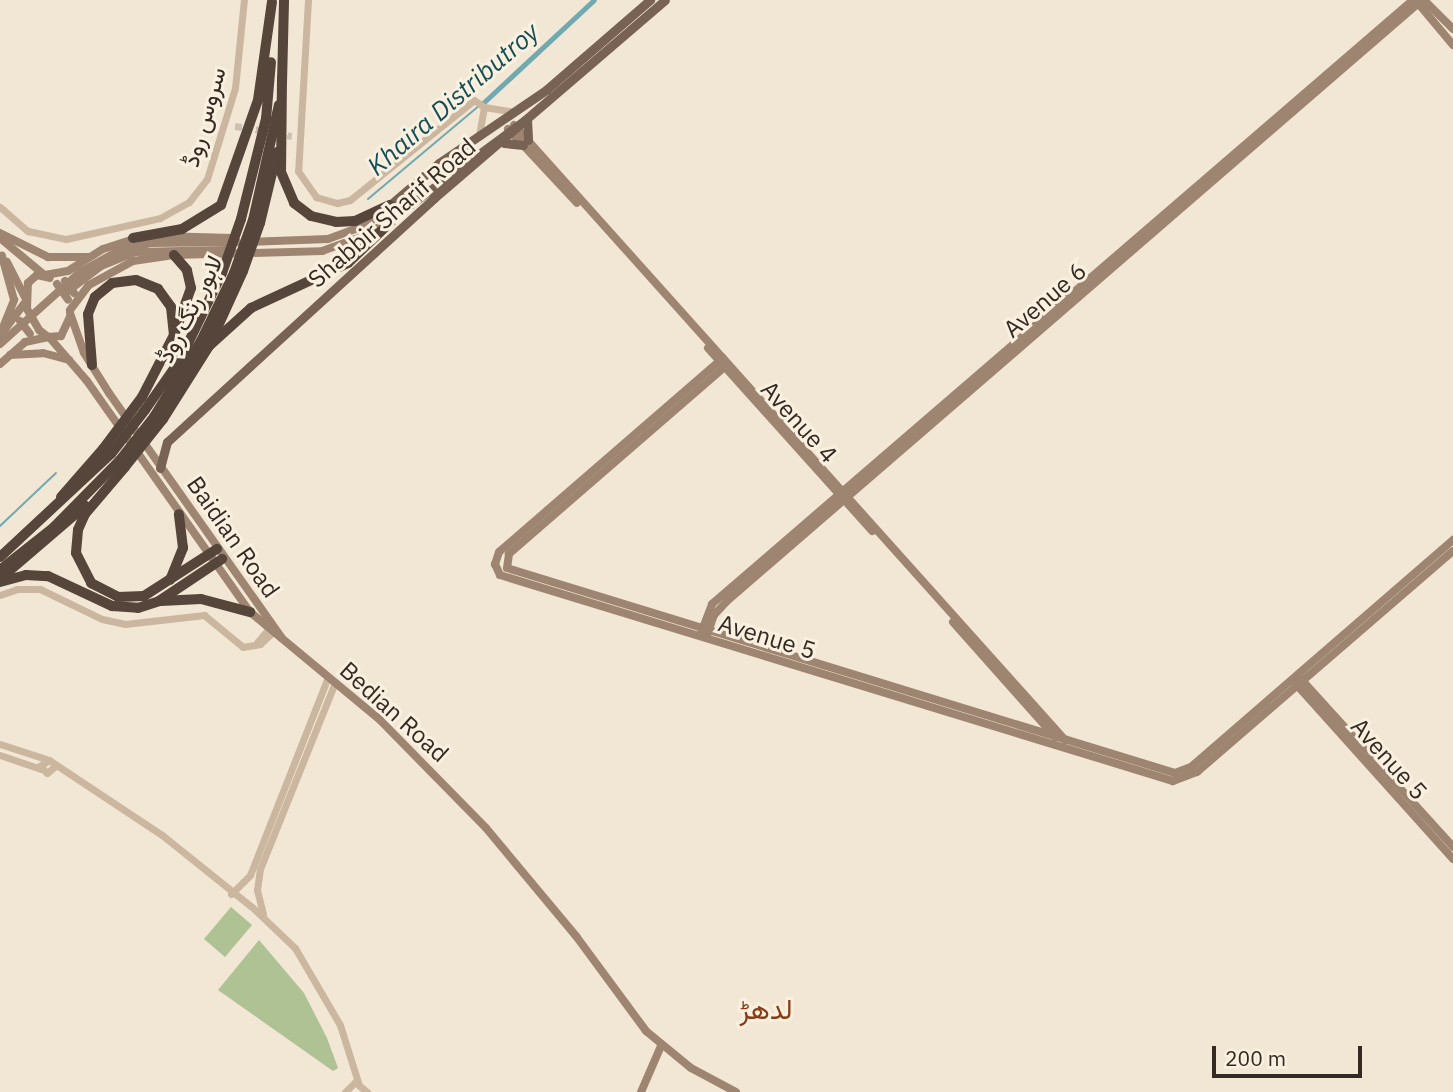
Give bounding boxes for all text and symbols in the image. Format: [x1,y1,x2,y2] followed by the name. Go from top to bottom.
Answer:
[361,16,545,182] water label: Khaira Distributroy
[176,64,232,170] street label: سروس روڈ
[302,132,482,294] street label: Shabbir Sharif Road
[151,250,229,368] street label: لاہور رنگ روڈ
[998,256,1092,344] street label: Avenue 6
[755,375,843,469] street label: Avenue 4
[181,471,285,603] street label: Baidian Road
[715,609,819,665] street label: Avenue 5
[334,656,454,768] street label: Bedian Road
[1345,712,1433,806] street label: Avenue 5
[739,992,793,1026] district label: لدھڑ
[1215,1032,1366,1076] scale bar
[1225,1044,1286,1072] text: 200 m

